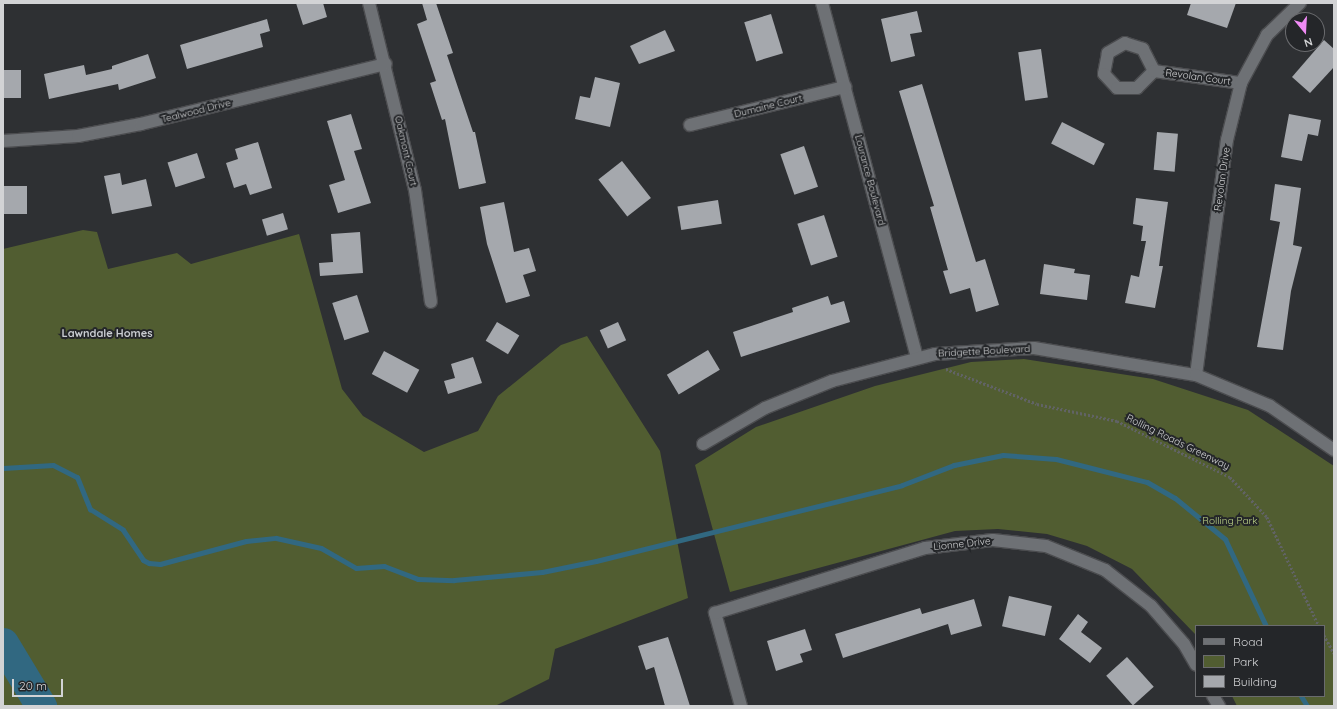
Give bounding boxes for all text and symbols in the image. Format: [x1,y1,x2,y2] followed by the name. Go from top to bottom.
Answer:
[1285,12,1325,52] north arrow
[1302,35,1314,50] text: N
[1165,66,1231,88] street label: Revolan Court
[733,92,803,120] street label: Dumaine Court
[160,97,232,125] street label: Tealwood Drive
[392,115,420,187] street label: Oakmont Court
[852,133,888,227] street label: Lourance Boulevard
[1212,146,1232,212] street label: Revolan Drive
[62,326,152,340] district label: Lawndale Homes
[938,343,1030,359] street label: Bridgette Boulevard
[1124,412,1232,472] street label: Rolling Roads Greenway
[1202,515,1258,527] park label: Rolling Park
[933,535,991,553] street label: Lionne Drive
[1195,625,1325,697] legend
[1233,634,1263,649] text: Road
[1233,654,1258,669] text: Park
[14,671,65,697] scale bar
[1233,674,1277,689] text: Building
[19,678,47,693] text: 20 m

